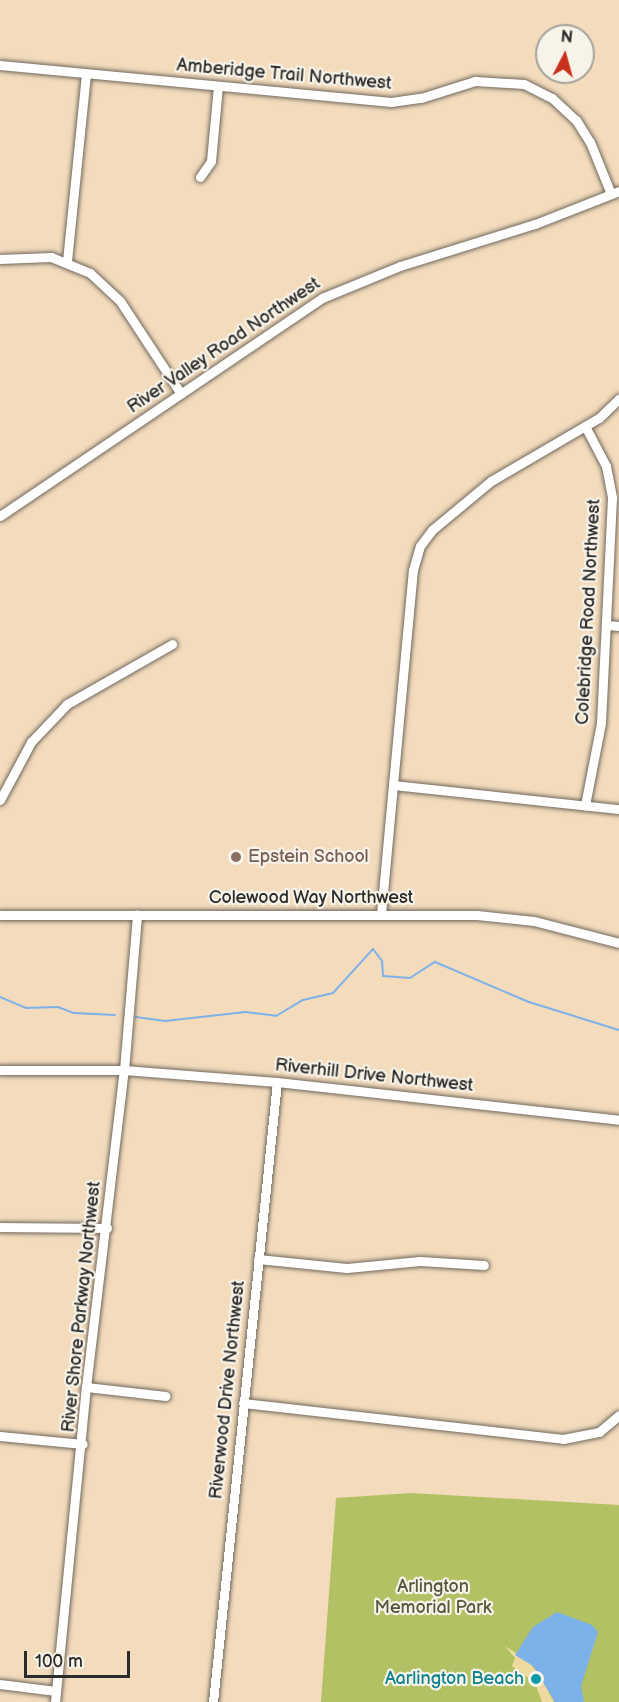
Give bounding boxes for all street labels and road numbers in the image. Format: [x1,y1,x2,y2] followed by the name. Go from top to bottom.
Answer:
[175,55,393,95] street label: Amberidge Trail Northwest
[123,273,325,419] street label: River Valley Road Northwest
[572,499,606,725] street label: Colebridge Road Northwest
[208,887,414,909] street label: Colewood Way Northwest
[274,1055,474,1097] street label: Riverhill Drive Northwest
[58,1180,106,1434] street label: River Shore Parkway Northwest
[206,1280,250,1500] street label: Riverwood Drive Northwest

